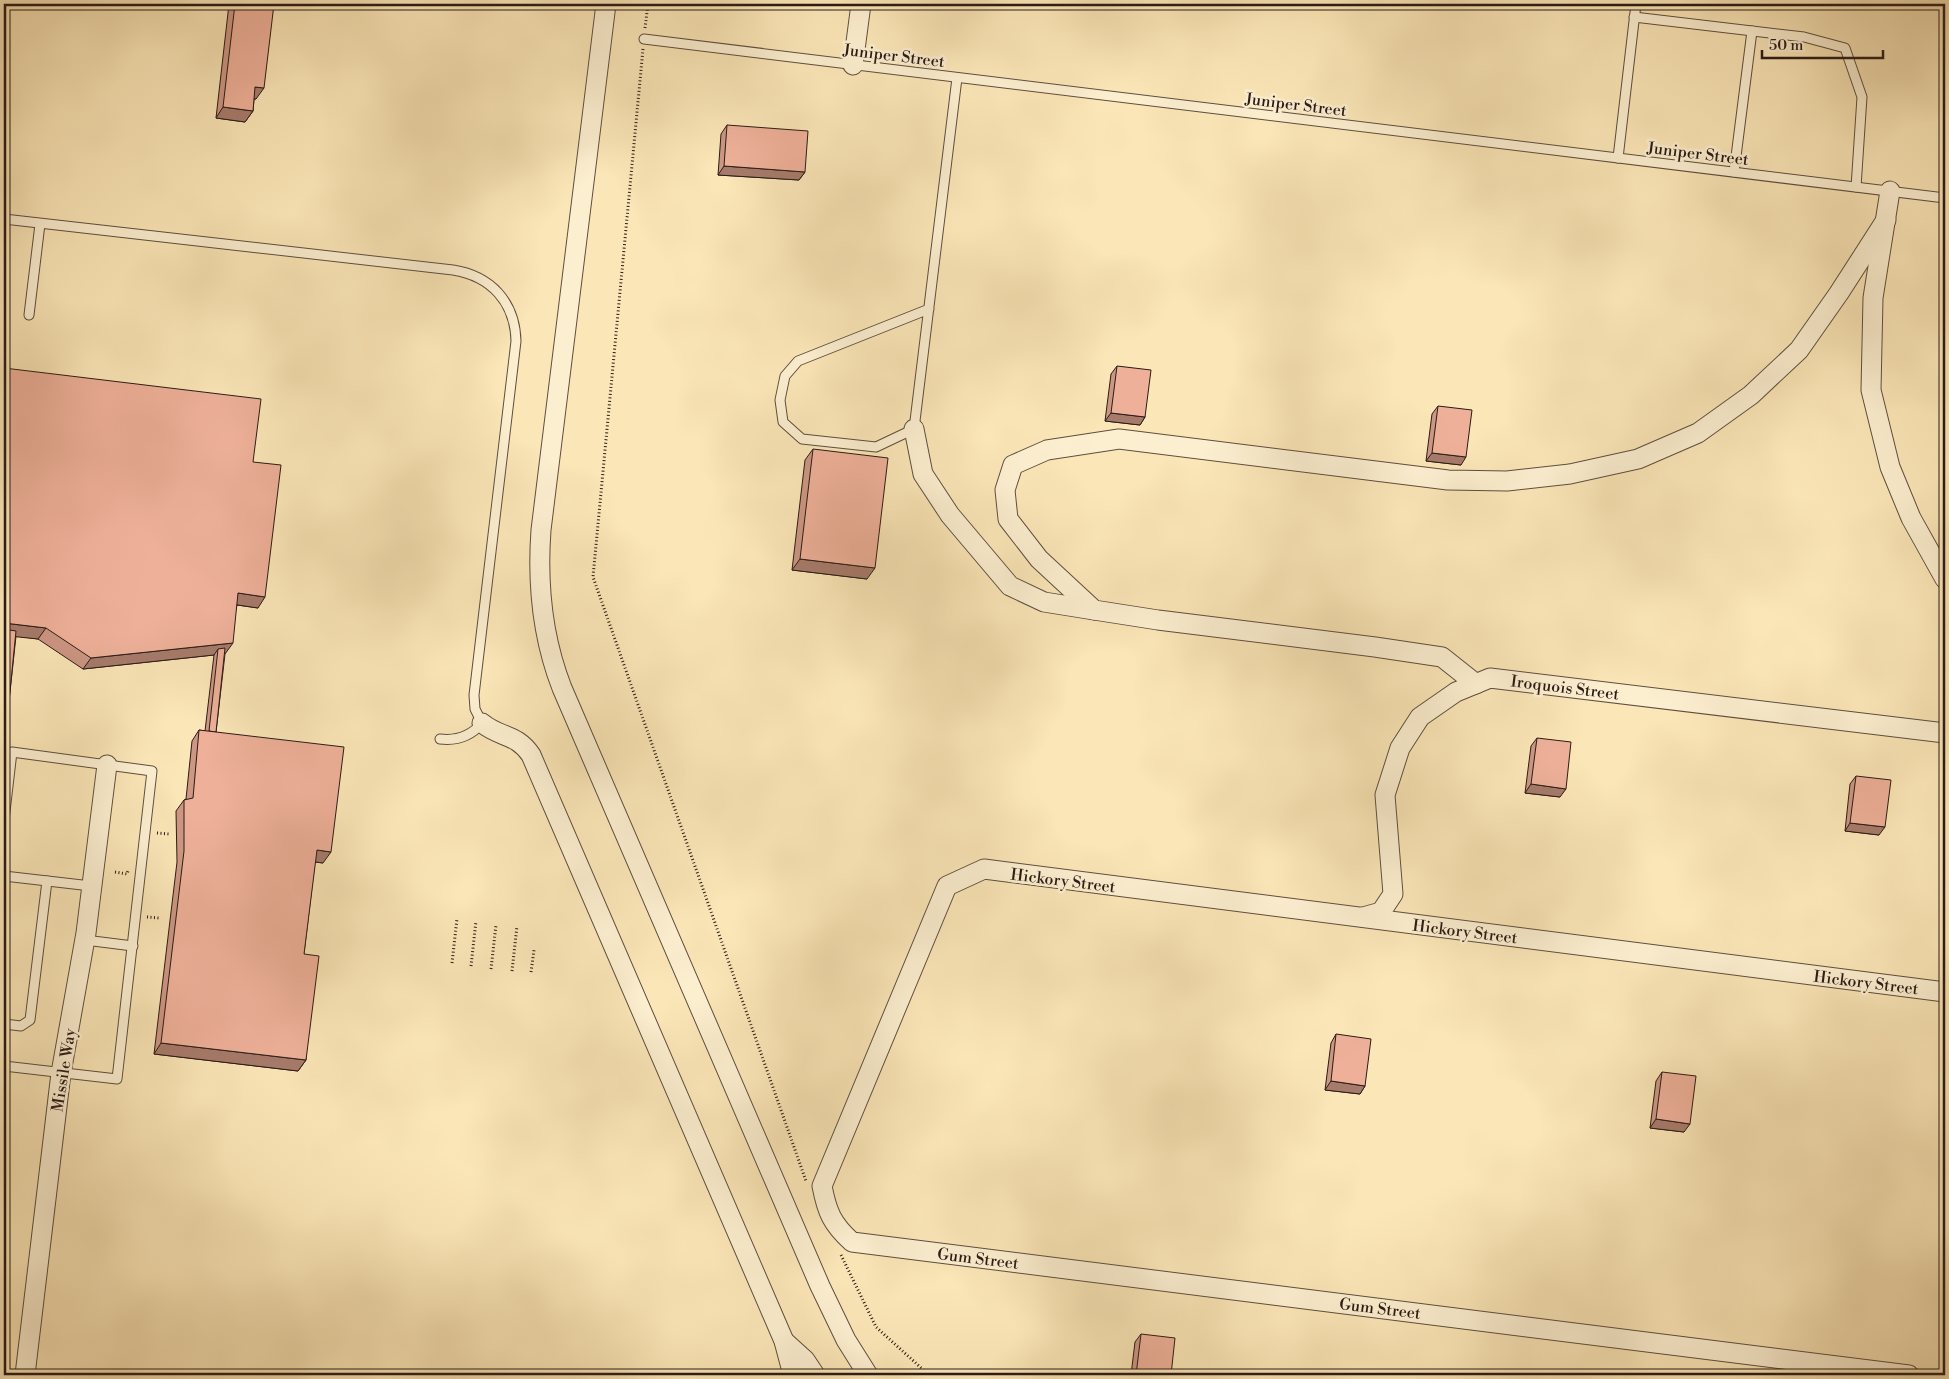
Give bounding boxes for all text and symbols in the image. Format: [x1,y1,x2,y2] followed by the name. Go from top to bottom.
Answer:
[1762,28,1883,60] scale bar
[1769,36,1803,55] text: 50 m
[841,40,946,72] street label: Juniper Street
[1243,89,1348,121] street label: Juniper Street
[1645,138,1750,170] street label: Juniper Street
[1510,671,1620,705] street label: Iroquois Street
[1009,865,1117,897] street label: Hickory Street
[1411,916,1519,948] street label: Hickory Street
[1812,967,1920,999] street label: Hickory Street
[48,1027,80,1113] street label: Missile Way
[936,1244,1020,1274] street label: Gum Street
[1338,1294,1422,1324] street label: Gum Street

